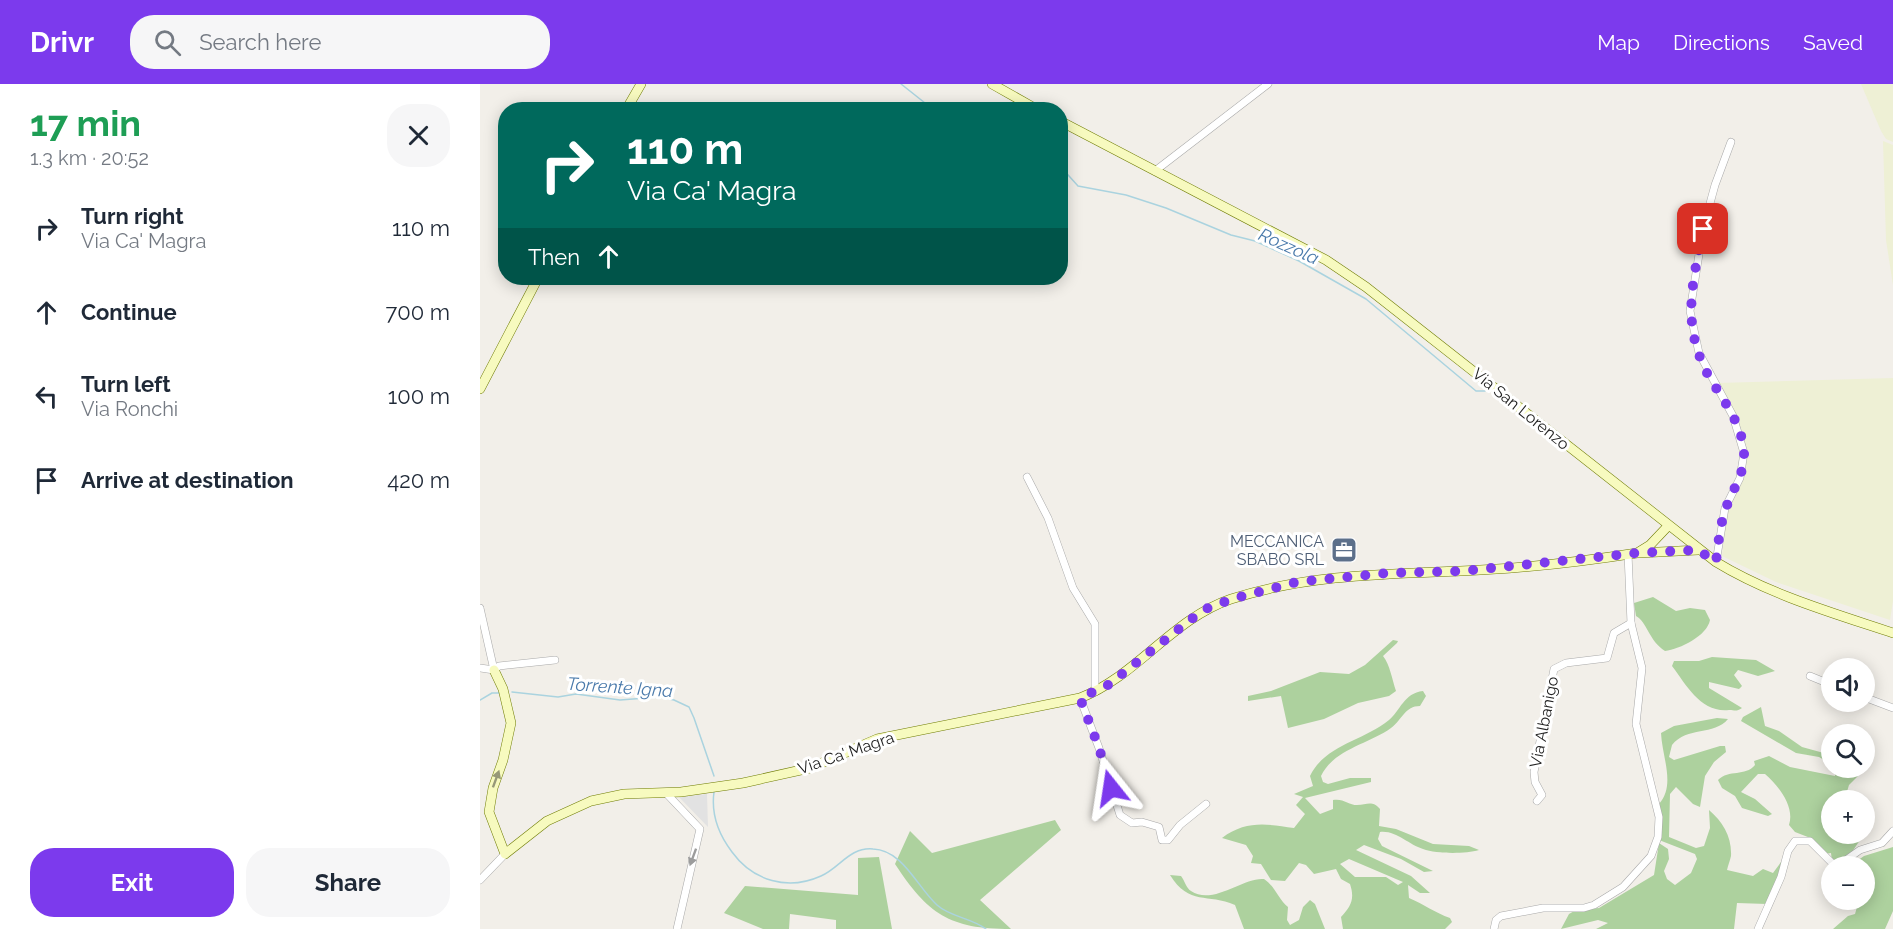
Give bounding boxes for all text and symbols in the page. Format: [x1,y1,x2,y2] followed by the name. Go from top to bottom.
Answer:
[130,15,550,69] search box
[30,26,94,59] text: Drivr
[151,26,184,59] icon: search
[199,29,321,55] text: Search here
[1597,30,1640,55] text: Map
[1673,30,1770,55] text: Directions
[1803,30,1863,55] text: Saved
[30,102,141,144] text: 17 min
[387,104,450,167] button: close
[627,125,743,174] text: 110 m
[528,126,606,204] icon: right
[30,146,149,170] text: 1.3 km · 20:52
[627,175,796,206] text: Via Ca' Magra
[81,203,184,229] text: Turn right
[1677,203,1728,254] pin
[30,212,63,245] icon: right
[1686,212,1719,245] icon: arrive
[392,215,450,241] text: 110 m
[1256,223,1323,269] water label: Rozzola
[81,229,206,253] text: Via Ca' Magra
[592,240,625,273] icon: ahead
[528,244,580,270] text: Then
[30,296,63,329] icon: ahead
[81,299,177,325] text: Continue
[386,299,450,325] text: 700 m
[1469,364,1573,454] street label: Via San Lorenzo
[81,371,171,397] text: Turn left
[30,380,63,413] icon: left
[388,383,450,409] text: 100 m
[81,397,178,421] text: Via Ronchi
[30,464,63,497] icon: arrive
[81,467,294,493] text: Arrive at destination
[387,467,450,493] text: 420 m
[1230,532,1325,569] place label: MECCANICA SBABO SRL
[1329,535,1359,565] office icon: MECCANICA SBABO SRL
[1821,658,1875,910] map controls
[1821,658,1875,712] button: sound
[566,673,674,701] water label: Torrente Igna
[1526,675,1562,769] street label: Via Albanigo
[1821,724,1875,778] button: search
[795,728,897,778] street label: Via Ca' Magra
[1079,756,1143,820] position arrow
[492,770,501,788] one-way arrow
[1821,790,1875,844] button: +
[30,848,234,917] button: Exit
[246,848,450,917] button: Share
[688,848,698,866] one-way arrow
[1821,856,1875,910] button: −

